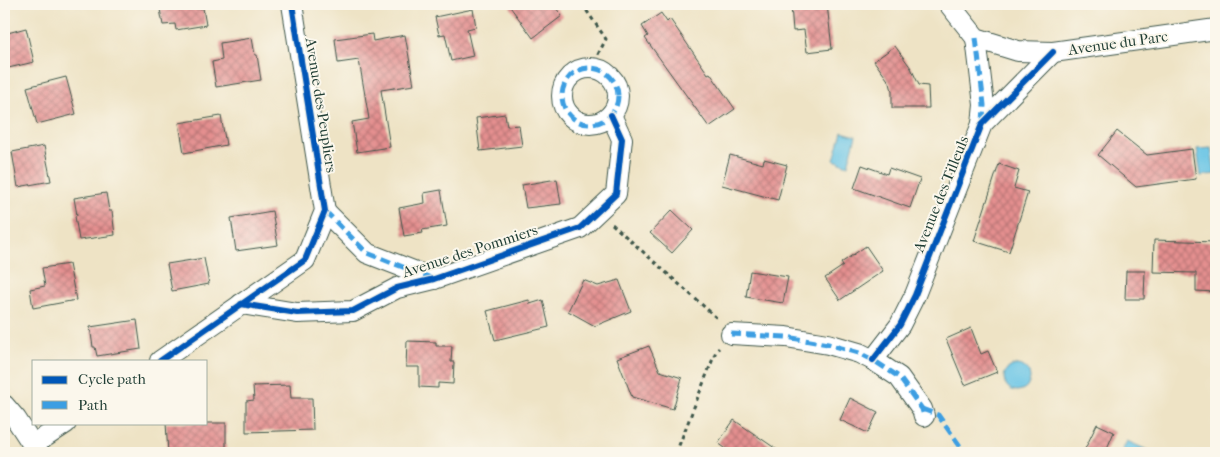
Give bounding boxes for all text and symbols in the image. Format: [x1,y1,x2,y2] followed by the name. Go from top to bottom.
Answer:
[1066,27,1169,59] street label: Avenue du Parc
[301,35,341,174] street label: Avenue des Peupliers
[909,133,973,256] street label: Avenue des Tilleuls
[399,221,540,282] street label: Avenue des Pommiers
[32,360,208,424] legend
[78,370,146,388] text: Cycle path
[78,396,108,414] text: Path

